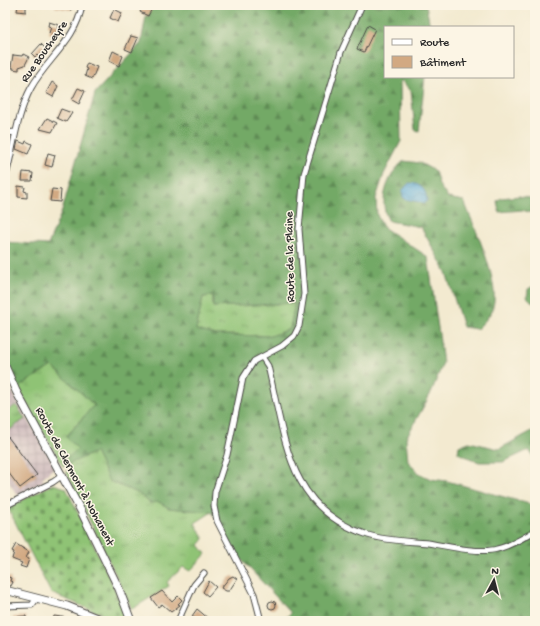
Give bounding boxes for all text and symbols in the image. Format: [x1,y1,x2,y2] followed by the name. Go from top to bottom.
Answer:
[19,18,72,86] street label: Rue Boucheyre
[384,26,514,78] legend
[420,37,450,51] text: Route
[419,57,467,71] text: Bâtiment
[283,211,299,302] street label: Route de la Plaine
[31,405,117,550] street label: Route de Clermont à Nohanent
[474,560,514,600] north arrow
[491,566,499,578] text: N

